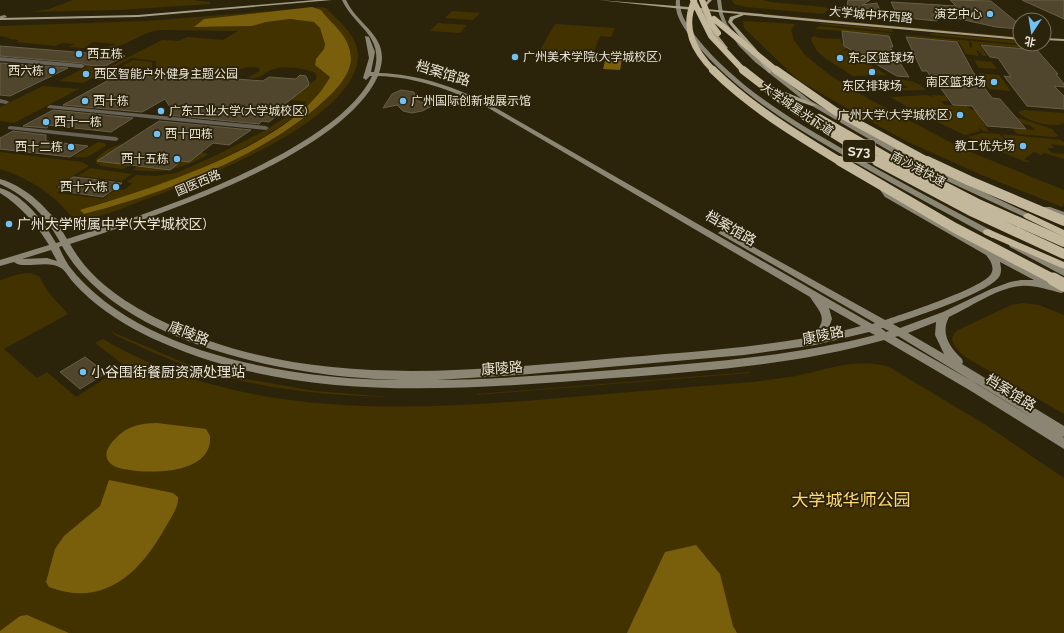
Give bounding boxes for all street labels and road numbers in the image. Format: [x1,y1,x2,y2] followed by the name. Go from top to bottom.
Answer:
[829,4,913,26] street label: 大学城中环西路
[414,57,472,89] street label: 档案馆路
[758,80,836,138] street label: 大学城星光下道
[843,140,875,162] road number: S73
[888,149,948,189] street label: 南沙港快速
[173,167,223,199] street label: 国医西路
[703,207,759,249] street label: 档案馆路
[167,318,211,348] street label: 康陵路
[801,323,845,347] street label: 康陵路
[480,359,524,377] street label: 康陵路
[983,370,1039,414] street label: 档案馆路

